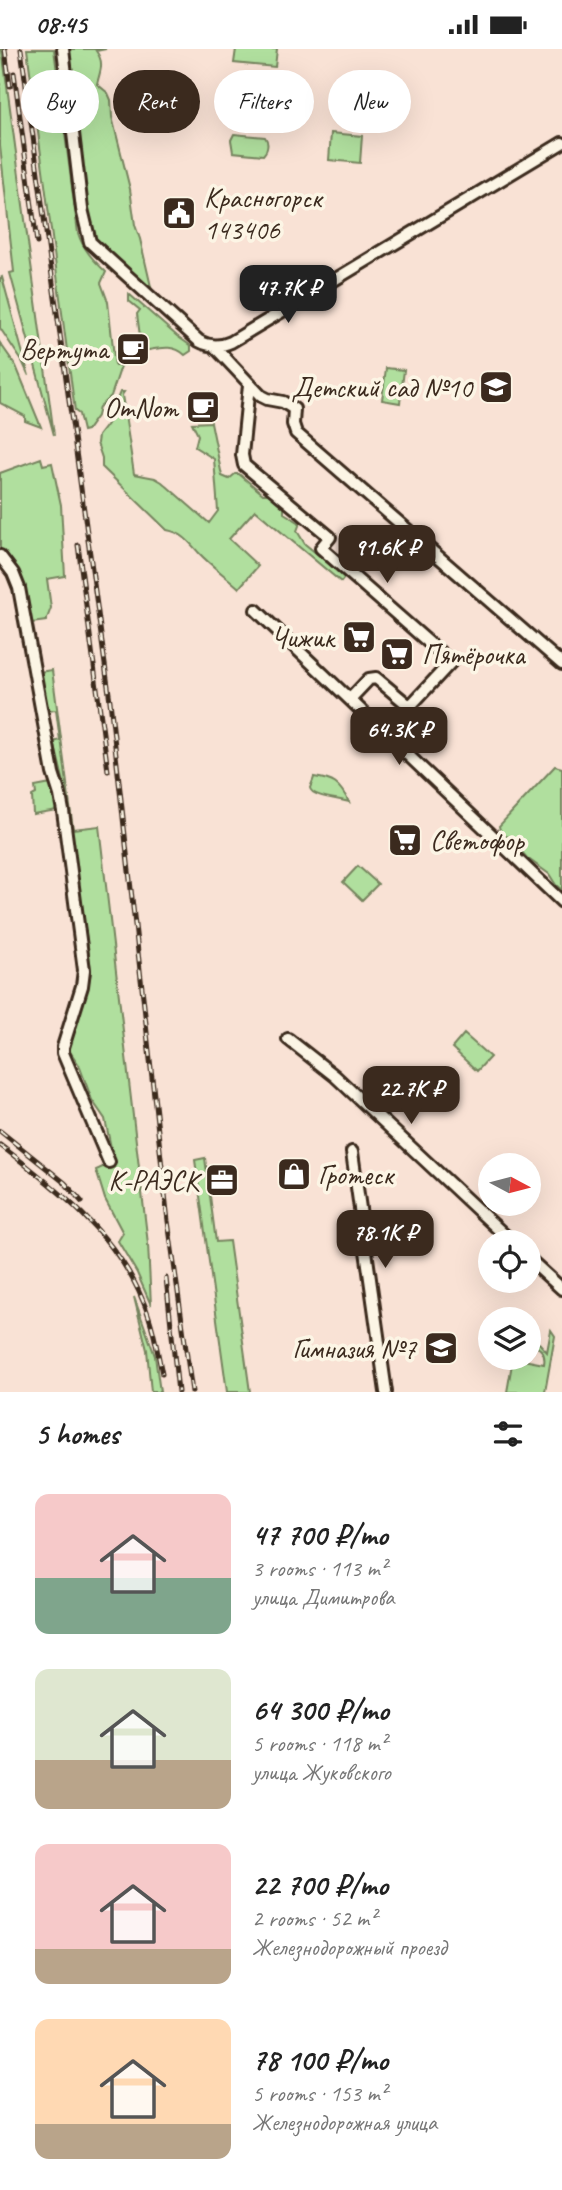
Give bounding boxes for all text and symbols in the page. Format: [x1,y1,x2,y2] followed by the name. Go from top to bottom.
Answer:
[35,8,87,41] text: 08:45
[21,70,99,133] chip: Buy
[113,70,200,133] chip: Rent
[214,70,314,133] chip: Filters
[328,70,411,133] chip: New
[204,180,324,247] place label: Красногорск 143406
[160,194,198,232] public building icon: Красногорск 143406
[223,265,353,325] pin: 47.7K ₽
[256,273,320,302] text: 47.7K ₽
[114,330,152,368] cafe icon: Вертута
[20,332,111,367] place label: Вертута
[477,368,515,406] school or university icon: Детский сад №10
[291,370,474,405] place label: Детский сад №10
[184,388,222,426] cafe icon: OmNom
[104,390,180,425] place label: OmNom
[322,525,452,585] pin: 91.6K ₽
[355,533,419,562] text: 91.6K ₽
[340,618,378,656] supermarket icon: Чижик
[271,620,337,655] place label: Чижик
[378,635,416,673] supermarket icon: Пятёрочка
[422,637,526,672] place label: Пятёрочка
[334,707,464,767] pin: 64.3K ₽
[366,715,432,744] text: 64.3K ₽
[386,821,424,859] supermarket icon: Светофор
[430,823,525,858] place label: Светофор
[346,1067,476,1126] pin: 22.7K ₽
[379,1074,443,1103] text: 22.7K ₽
[478,1153,541,1216] north arrow
[478,1153,541,1370] map controls
[275,1155,313,1193] shop icon: Гротеск
[318,1157,395,1192] place label: Гротеск
[203,1161,241,1199] office icon: К-РАЭСК
[108,1163,203,1198] place label: К-РАЭСК
[320,1211,450,1270] pin: 78.1K ₽
[353,1218,417,1247] text: 78.1K ₽
[478,1230,541,1293] button: locate
[478,1307,541,1370] button: layers
[422,1329,460,1367] school or university icon: Гимназия №7
[293,1331,417,1366] place label: Гимназия №7
[35,1415,119,1453] text: 5 homes
[489,1415,527,1453] icon: filters
[252,1516,388,1554] text: 47 700 ₽/mo
[91,1522,175,1606] icon: home
[252,1554,387,1583] text: 3 rooms · 113 m²
[252,1583,394,1612] text: улица Димитрова
[252,1691,389,1729] text: 64 300 ₽/mo
[91,1697,175,1781] icon: home
[252,1729,387,1758] text: 5 rooms · 118 m²
[252,1758,391,1787] text: улица Жуковского
[252,1866,388,1904] text: 22 700 ₽/mo
[91,1872,175,1956] icon: home
[252,1904,376,1933] text: 2 rooms · 52 m²
[252,1933,447,1962] text: Железнодорожный проезд
[252,2041,388,2079] text: 78 100 ₽/mo
[91,2047,175,2131] icon: home
[252,2079,387,2108] text: 5 rooms · 153 m²
[252,2108,437,2137] text: Железнодорожная улица

